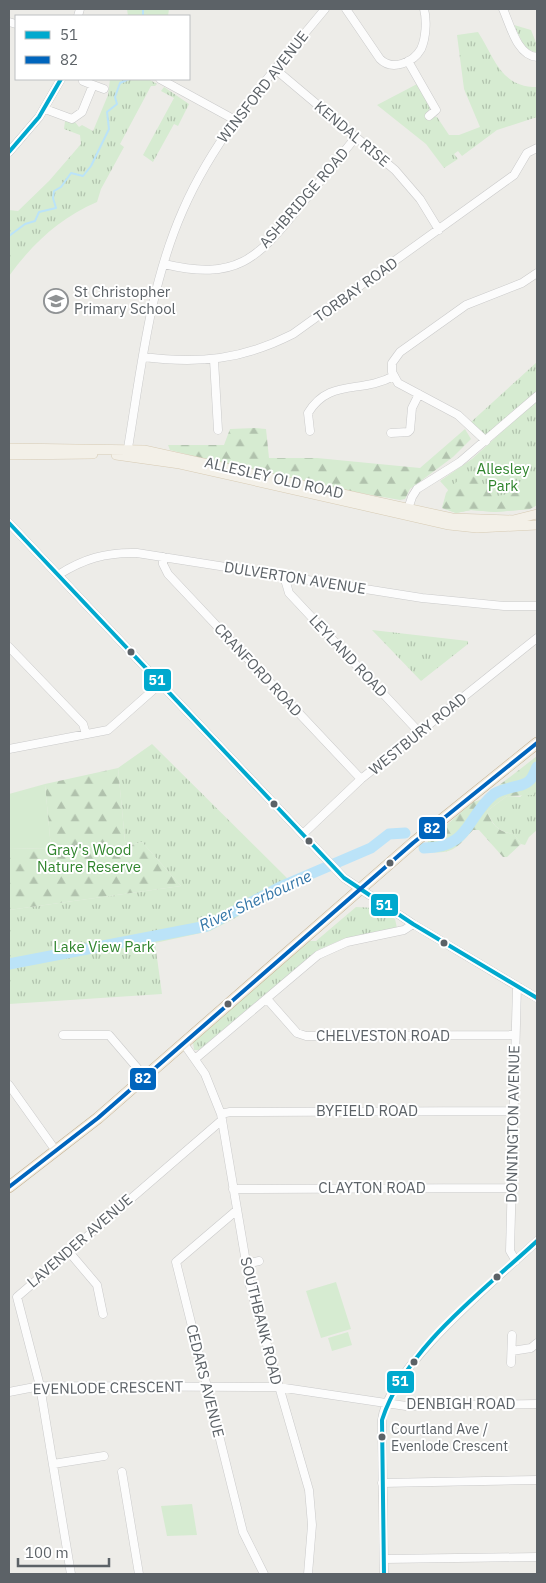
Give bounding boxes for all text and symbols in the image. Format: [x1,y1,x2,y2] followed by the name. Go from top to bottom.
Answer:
[15,15,190,80] legend
[60,25,78,44] text: 51
[213,27,312,147] street label: WINSFORD AVENUE
[60,50,78,69] text: 82
[311,97,394,171] street label: KENDAL RISE
[255,144,352,252] street label: ASHBRIDGE ROAD
[310,253,401,326] street label: TORBAY ROAD
[74,282,176,318] place label: St Christopher Primary School
[43,288,69,314] school or university icon: St Christopher Primary School
[203,452,345,503] street label: ALLESLEY OLD ROAD
[477,459,530,495] park label: Allesley Park
[223,557,367,598] street label: DULVERTON AVENUE
[305,610,391,701] street label: LEYLAND ROAD
[210,619,306,720] street label: CRANFORD ROAD
[126,647,136,657] unlabelled marker
[143,668,172,692] line badge: 51
[149,671,166,689] text: 51
[365,688,470,779] street label: WESTBURY ROAD
[269,799,279,809] unlabelled marker
[418,816,446,840] line badge: 82
[424,819,440,837] text: 82
[304,836,314,846] unlabelled marker
[37,840,141,876] park label: Gray's Wood Nature Reserve
[385,858,395,868] unlabelled marker
[196,865,314,935] water label: River Sherbourne
[370,893,399,917] line badge: 51
[376,896,393,914] text: 51
[53,937,155,956] park label: Lake View Park
[439,938,449,948] unlabelled marker
[223,999,233,1009] unlabelled marker
[316,1026,450,1045] street label: CHELVESTON ROAD
[502,1045,523,1203] street label: DONNINGTON AVENUE
[129,1067,157,1091] line badge: 82
[135,1069,151,1087] text: 82
[316,1101,418,1120] street label: BYFIELD ROAD
[318,1178,426,1197] street label: CLAYTON ROAD
[23,1190,136,1292] street label: LAVENDER AVENUE
[236,1255,287,1387] street label: SOUTHBANK ROAD
[492,1272,502,1282] unlabelled marker
[182,1322,229,1439] street label: CEDARS AVENUE
[409,1357,419,1367] unlabelled marker
[386,1370,415,1394] line badge: 51
[392,1372,409,1390] text: 51
[32,1377,184,1398] street label: EVENLODE CRESCENT
[406,1394,516,1413] street label: DENBIGH ROAD
[391,1420,508,1455] place label: Courtland Ave / Evenlode Crescent
[377,1432,387,1442] marker: Courtland Ave / Evenlode Crescent
[18,1536,109,1568] scale bar
[25,1543,69,1562] text: 100 m

